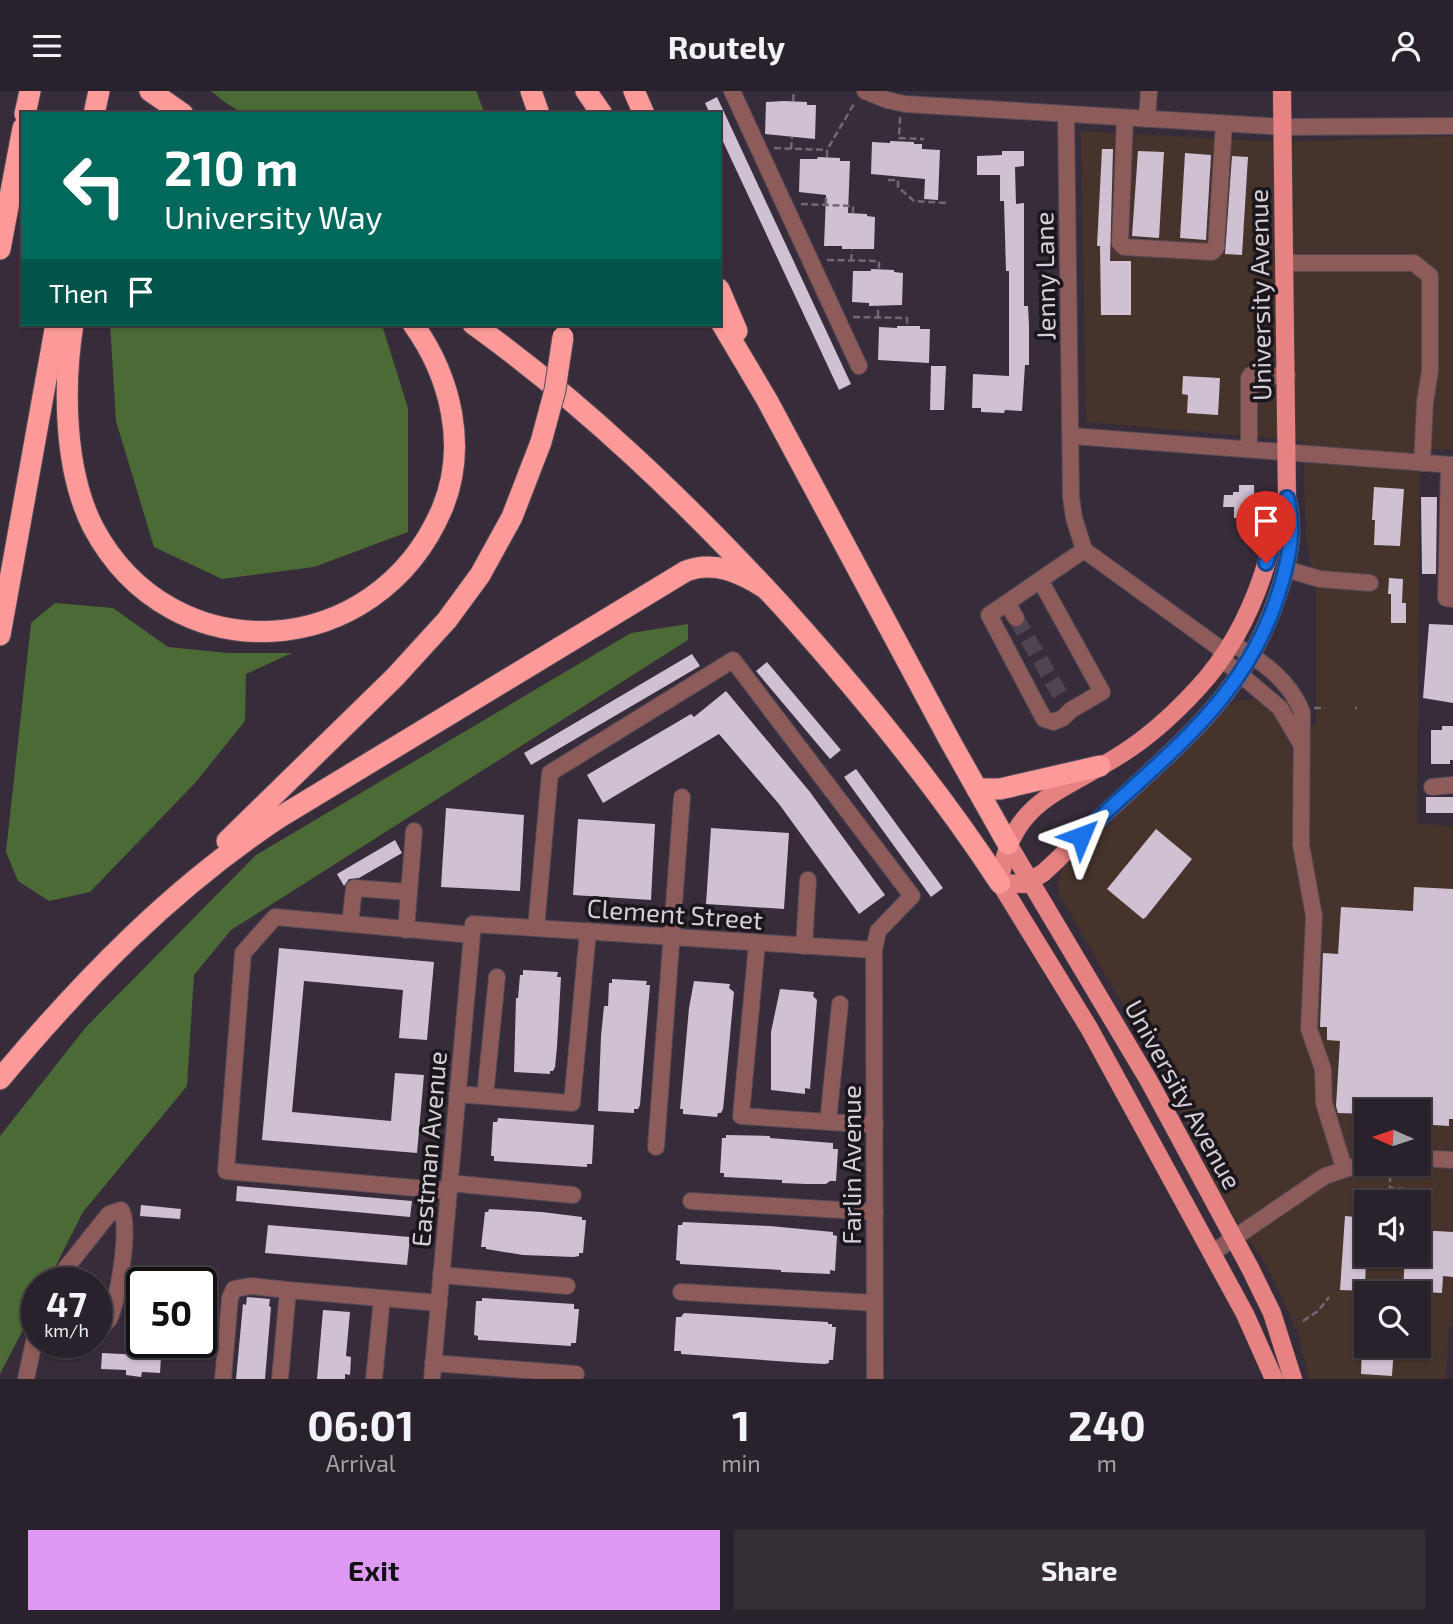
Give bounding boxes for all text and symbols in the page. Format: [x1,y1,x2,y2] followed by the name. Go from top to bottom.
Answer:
[28,27,66,65] icon: menu
[668,27,785,65] text: Routely
[1387,27,1425,65] icon: person
[164,137,298,196] text: 210 m
[49,140,140,231] icon: left
[1242,189,1276,401] street label: University Avenue
[164,197,382,235] text: University Way
[1027,211,1061,341] street label: Jenny Lane
[122,273,160,311] icon: arrive
[49,277,108,308] text: Then
[1236,491,1296,563] pin
[1247,502,1285,540] icon: arrive
[1044,799,1118,873] position arrow
[586,891,764,935] street label: Clement Street
[1119,994,1249,1194] street label: University Avenue
[404,1050,452,1248] street label: Eastman Avenue
[835,1085,866,1245] street label: Farlin Avenue
[1354,1099,1432,1176] north arrow
[1354,1099,1431,1358] map controls
[1354,1190,1431,1267] button: sound
[126,1267,217,1358] speed limit sign: 50
[1354,1281,1431,1358] button: search
[46,1282,87,1324] text: 47
[44,1319,89,1341] text: km/h
[307,1399,414,1449] text: 06:01
[732,1399,750,1449] text: 1
[1068,1399,1146,1449] text: 240
[326,1449,396,1477] text: Arrival
[721,1449,761,1477] text: min
[1097,1449,1117,1477] text: m
[28,1530,720,1610] button: Exit
[734,1530,1425,1610] button: Share

